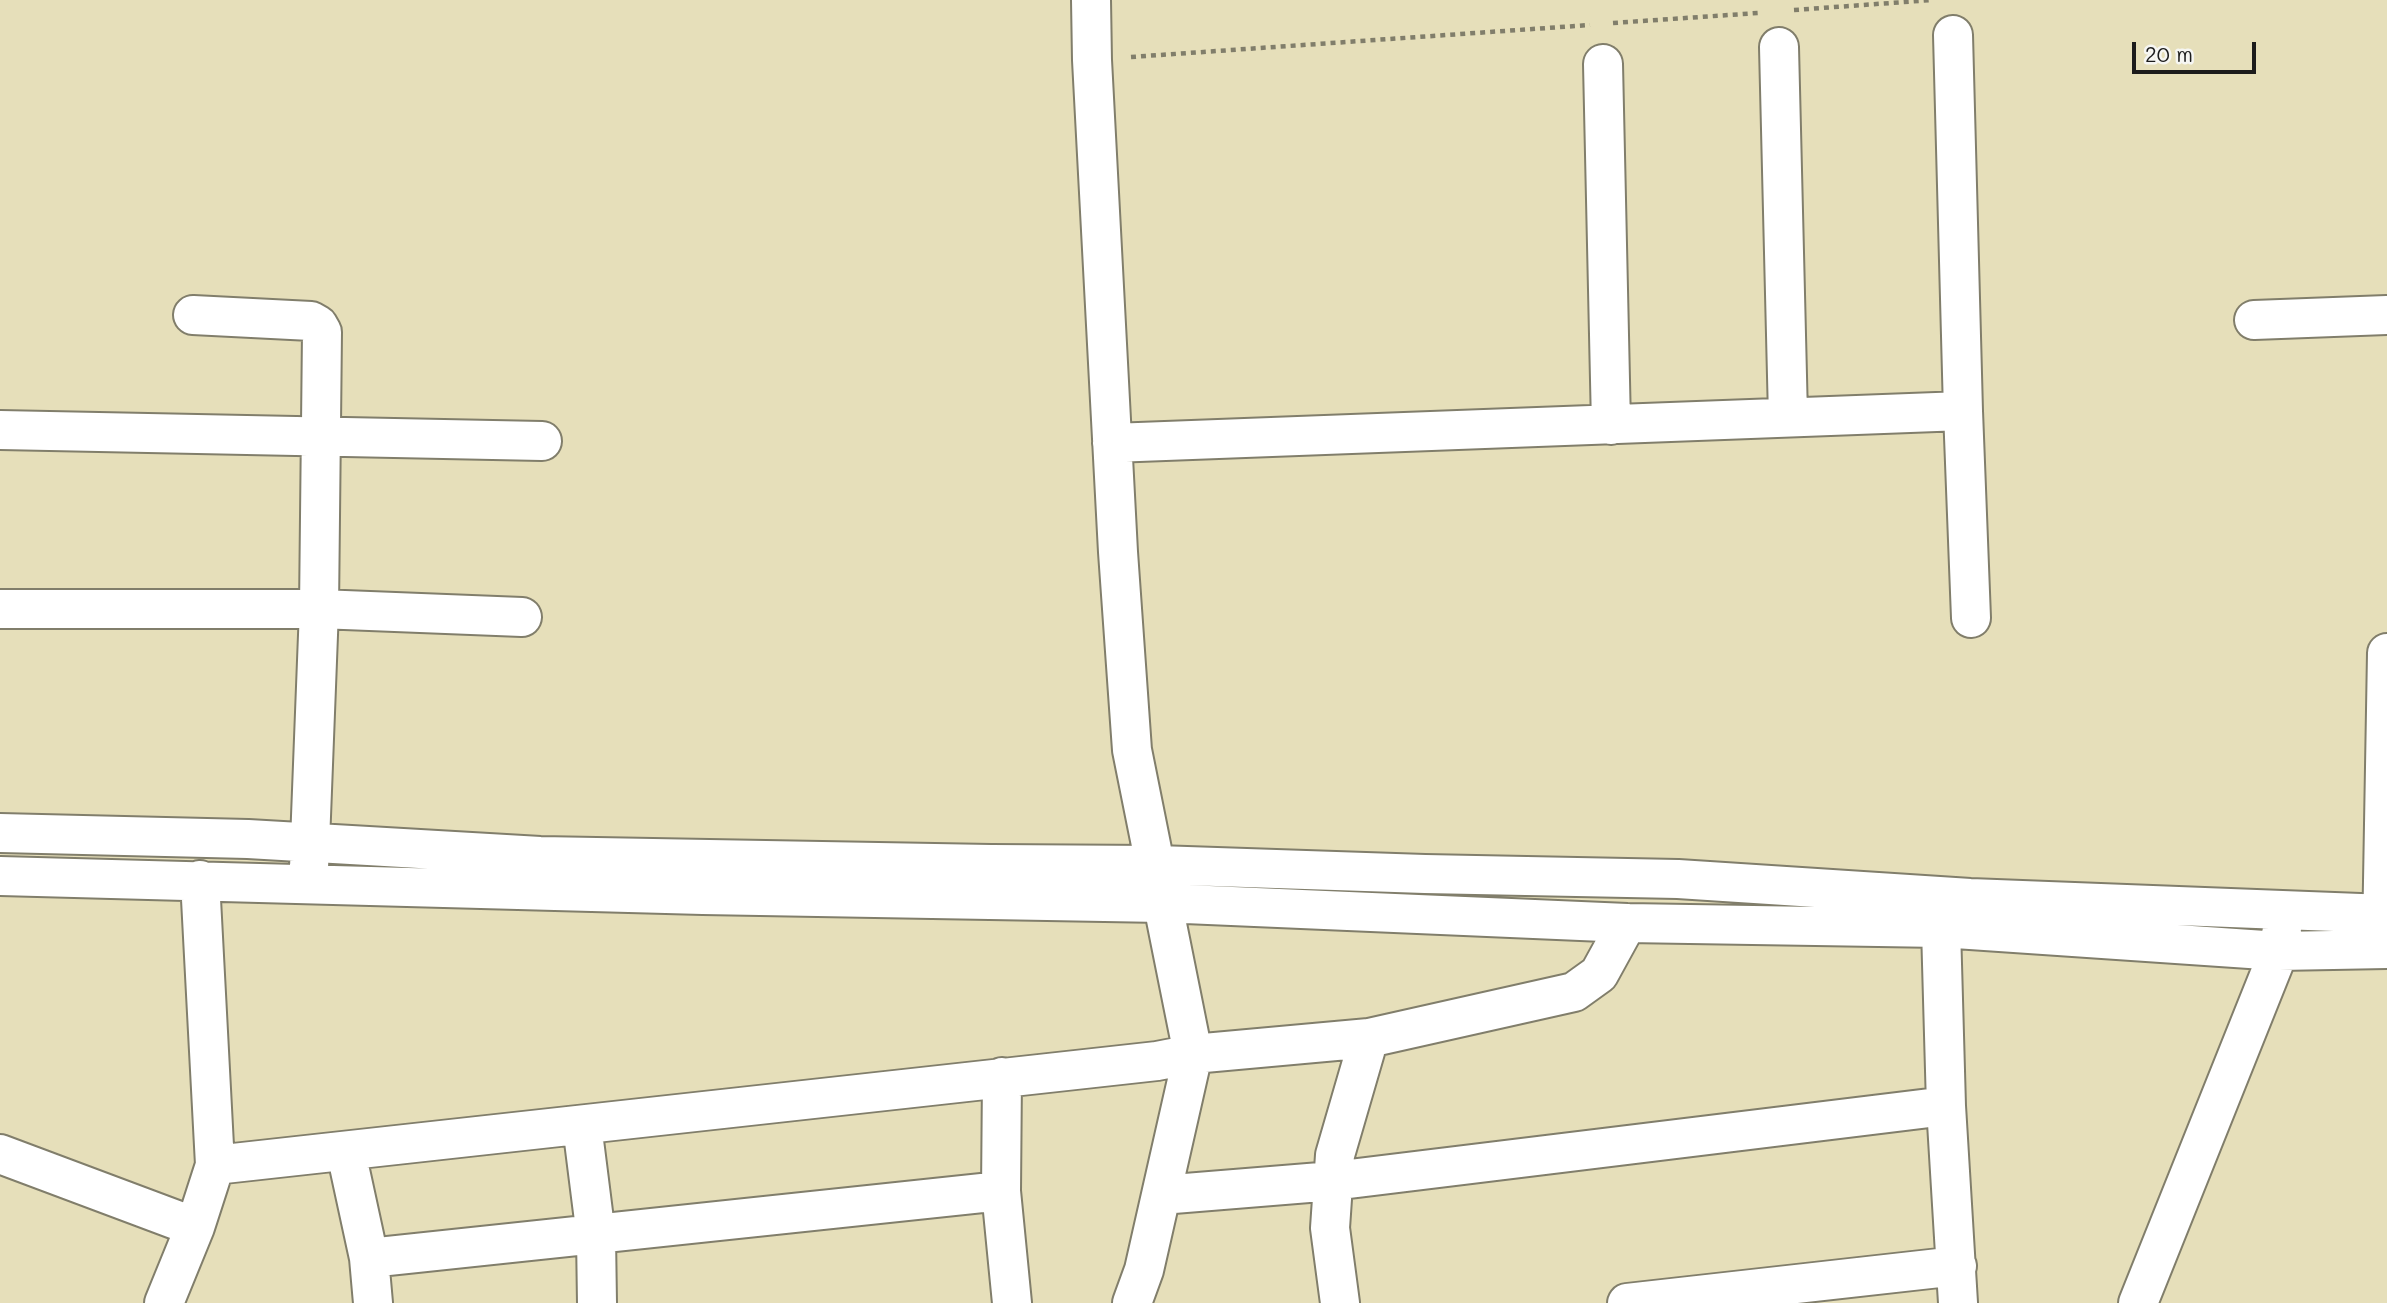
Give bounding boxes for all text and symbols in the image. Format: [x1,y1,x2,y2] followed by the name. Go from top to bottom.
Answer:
[2135,28,2259,72] scale bar
[2145,40,2193,67] text: 20 m

